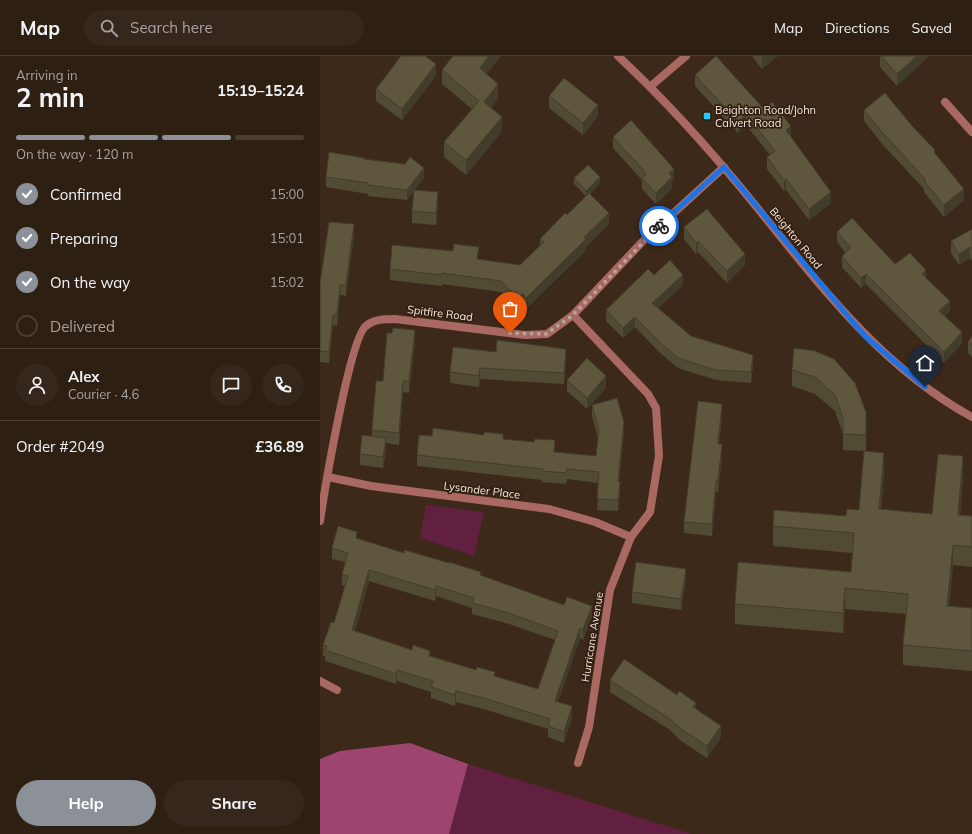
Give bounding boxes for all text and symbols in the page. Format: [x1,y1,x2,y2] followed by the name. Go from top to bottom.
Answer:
[84,10,364,46] search box
[20,16,60,40] text: Map
[98,17,120,39] icon: search
[130,18,213,37] text: Search here
[774,19,803,37] text: Map
[825,19,890,37] text: Directions
[912,19,952,37] text: Saved
[16,67,78,83] text: Arriving in
[16,81,85,114] text: 2 min
[217,81,304,100] text: 15:19–15:24
[715,103,816,130] place label: Beighton Road/John Calvert Road
[702,111,712,121] marker: Beighton Road/John Calvert Road
[16,146,133,162] text: On the way · 120 m
[16,183,38,205] icon: check
[50,185,121,204] text: Confirmed
[270,186,304,202] text: 15:00
[767,204,825,272] street label: Beighton Road
[639,206,679,246] courier
[648,215,670,237] icon: bike
[16,227,38,249] icon: check
[50,229,118,248] text: Preparing
[270,230,304,246] text: 15:01
[16,271,38,293] icon: check
[50,273,130,292] text: On the way
[270,274,304,290] text: 15:02
[493,292,527,333] pin
[499,298,521,320] icon: bag
[406,302,474,324] street label: Spitfire Road
[50,317,115,336] text: Delivered
[908,346,942,387] pin
[914,352,936,374] icon: home
[16,364,58,406] button: person
[210,364,252,406] button: chat
[262,364,304,406] button: phone
[68,367,100,386] text: Alex
[68,386,139,402] text: Courier · 4.6
[16,437,104,456] text: Order #2049
[255,437,304,456] text: £36.89
[443,478,521,502] street label: Lysander Place
[578,591,606,683] street label: Hurricane Avenue
[16,780,156,826] button: Help
[164,780,304,826] button: Share

